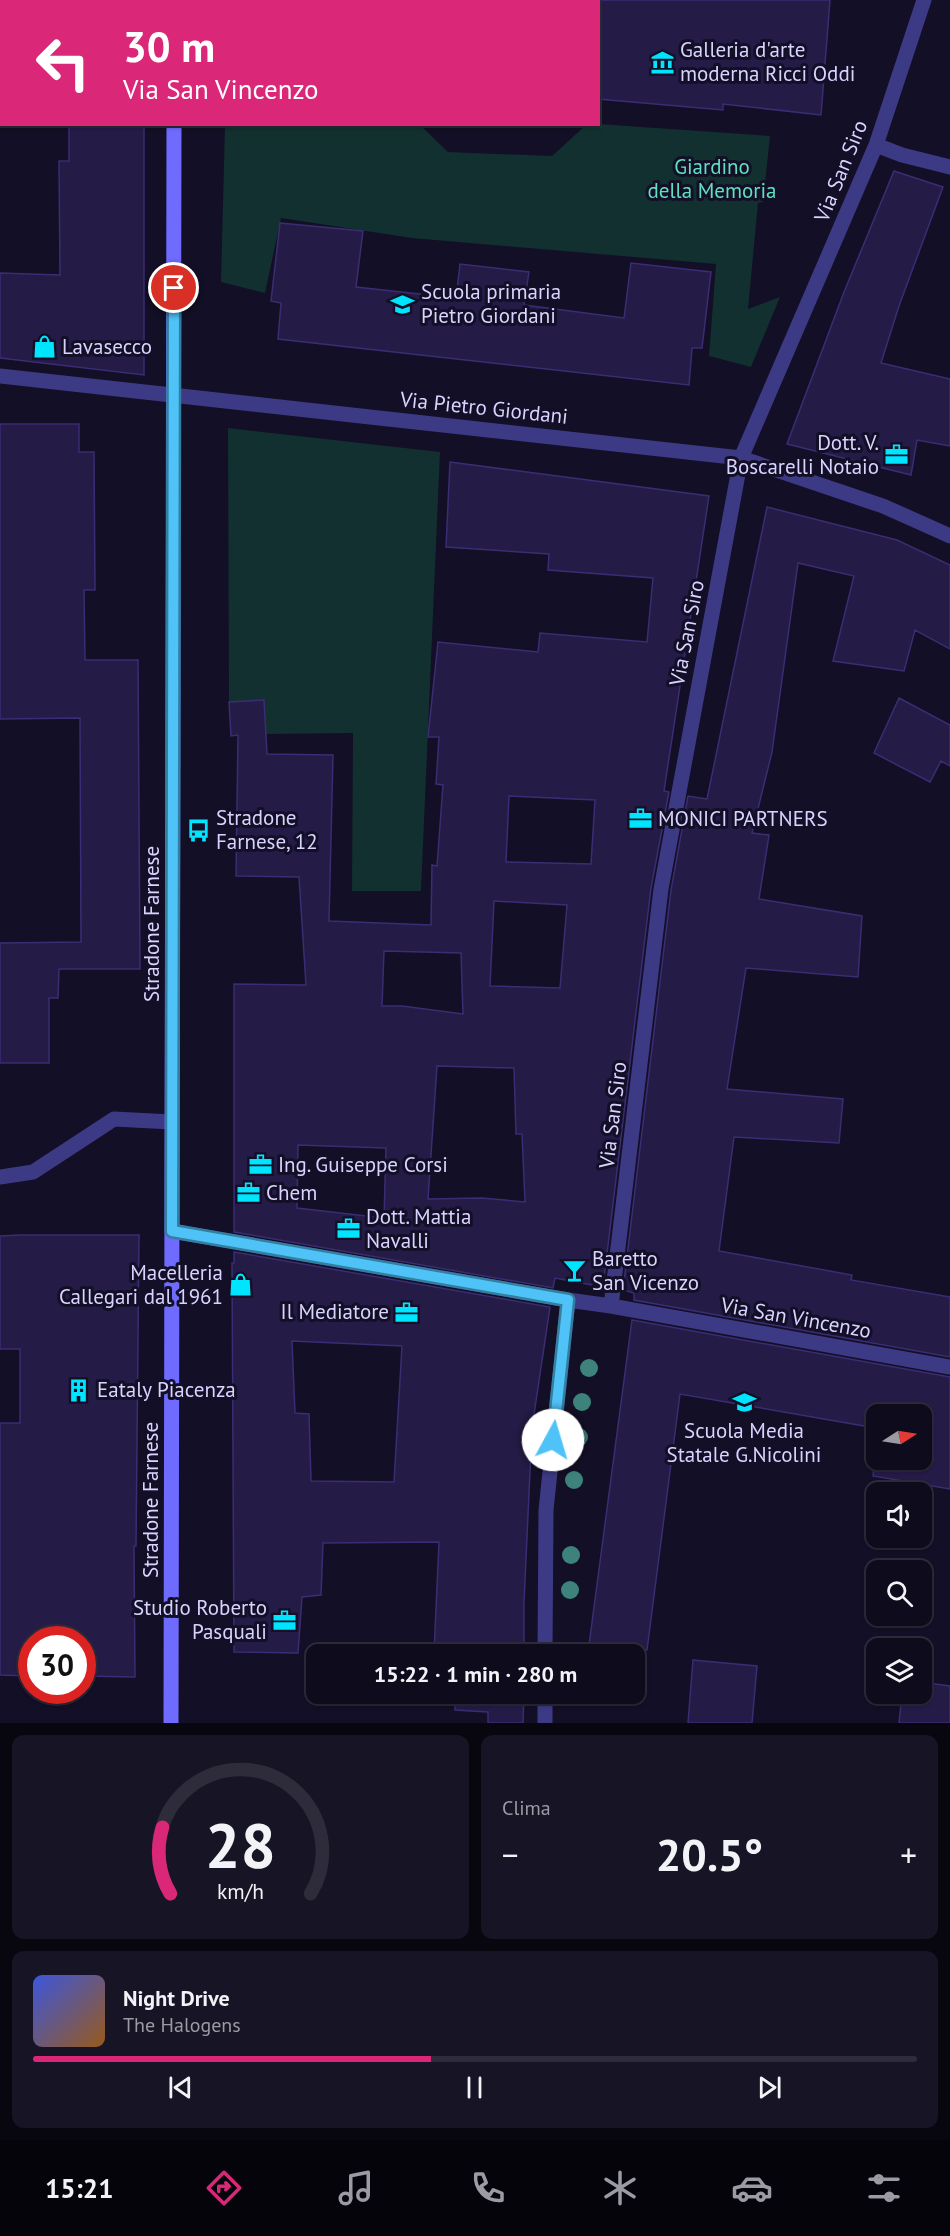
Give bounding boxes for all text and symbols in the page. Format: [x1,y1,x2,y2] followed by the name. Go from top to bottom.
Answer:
[123,19,215,74] text: 30 m
[24,24,102,102] icon: left
[680,36,855,87] place label: Galleria d'arte moderna Ricci Oddi
[649,49,675,75] museum icon: Galleria d'arte moderna Ricci Oddi
[123,72,319,106] text: Via San Vincenzo
[808,116,873,227] street label: Via San Siro
[647,153,777,204] park label: Giardino della Memoria
[148,262,199,313] pin
[157,271,190,304] icon: arrive
[421,278,561,329] place label: Scuola primaria Pietro Giordani
[390,291,416,317] school or university icon: Scuola primaria Pietro Giordani
[62,333,152,360] place label: Lavasecco
[31,334,57,360] shop icon: Lavasecco
[398,385,569,430] street label: Via Pietro Giordani
[726,429,879,480] place label: Dott. V. Boscarelli Notaio
[884,442,910,468] office icon: Dott. V. Boscarelli Notaio
[663,578,710,689] street label: Via San Siro
[216,804,318,855] place label: Stradone Farnese, 12
[658,805,828,832] place label: MONICI PARTNERS
[627,806,653,832] office icon: MONICI PARTNERS
[185,817,211,843] bus stop icon: Stradone Farnese, 12
[138,846,165,1002] street label: Stradone Farnese
[592,1060,632,1171] street label: Via San Siro
[278,1151,448,1178] place label: Ing. Guiseppe Corsi
[247,1152,273,1178] office icon: Ing. Guiseppe Corsi
[266,1179,317,1206] place label: Chem
[235,1180,261,1206] office icon: Chem
[366,1203,471,1254] place label: Dott. Mattia Navalli
[335,1216,361,1242] office icon: Dott. Mattia Navalli
[592,1245,699,1296] place label: Baretto San Vicenzo
[561,1258,587,1284] bar icon: Baretto San Vicenzo
[59,1259,223,1310] place label: Macelleria Callegari dal 1961
[228,1272,254,1298] shop icon: Macelleria Callegari dal 1961
[718,1291,873,1344] street label: Via San Vincenzo
[281,1298,389,1325] place label: Il Mediatore
[394,1299,420,1325] office icon: Il Mediatore
[97,1376,236,1403] place label: Eataly Piacenza
[66,1377,92,1403] building icon: Eataly Piacenza
[731,1390,757,1416] school or university icon: Scuola Media Statale G.Nicolini
[866,1404,932,1470] north arrow
[866,1404,932,1704] map controls
[521,1408,585,1472] position arrow
[667,1417,821,1468] place label: Scuola Media Statale G.Nicolini
[137,1422,164,1578] street label: Stradone Farnese
[866,1482,932,1548] button: sound
[866,1560,932,1626] button: search
[133,1594,267,1645] place label: Studio Roberto Pasquali
[272,1607,298,1633] office icon: Studio Roberto Pasquali
[18,1626,96,1704] speed limit sign: 30
[866,1638,932,1704] button: layers
[374,1660,577,1688] text: 15:22 · 1 min · 280 m
[502,1795,551,1821] text: Clima
[205,1804,276,1885] text: 28
[656,1825,763,1883] text: 20.5°
[502,1833,519,1876] text: −
[900,1833,917,1876] text: +
[217,1877,264,1905] text: km/h
[123,1984,230,2012] text: Night Drive
[123,2012,241,2038] text: The Halogens
[164,2071,197,2104] icon: previous
[458,2071,491,2104] icon: pause
[753,2071,786,2104] icon: next
[203,2167,245,2209] icon: directions
[335,2167,377,2209] icon: music
[467,2167,509,2209] icon: phone
[599,2167,641,2209] icon: climate
[731,2167,773,2209] icon: car
[863,2167,905,2209] icon: filters
[45,2171,113,2205] text: 15:21

